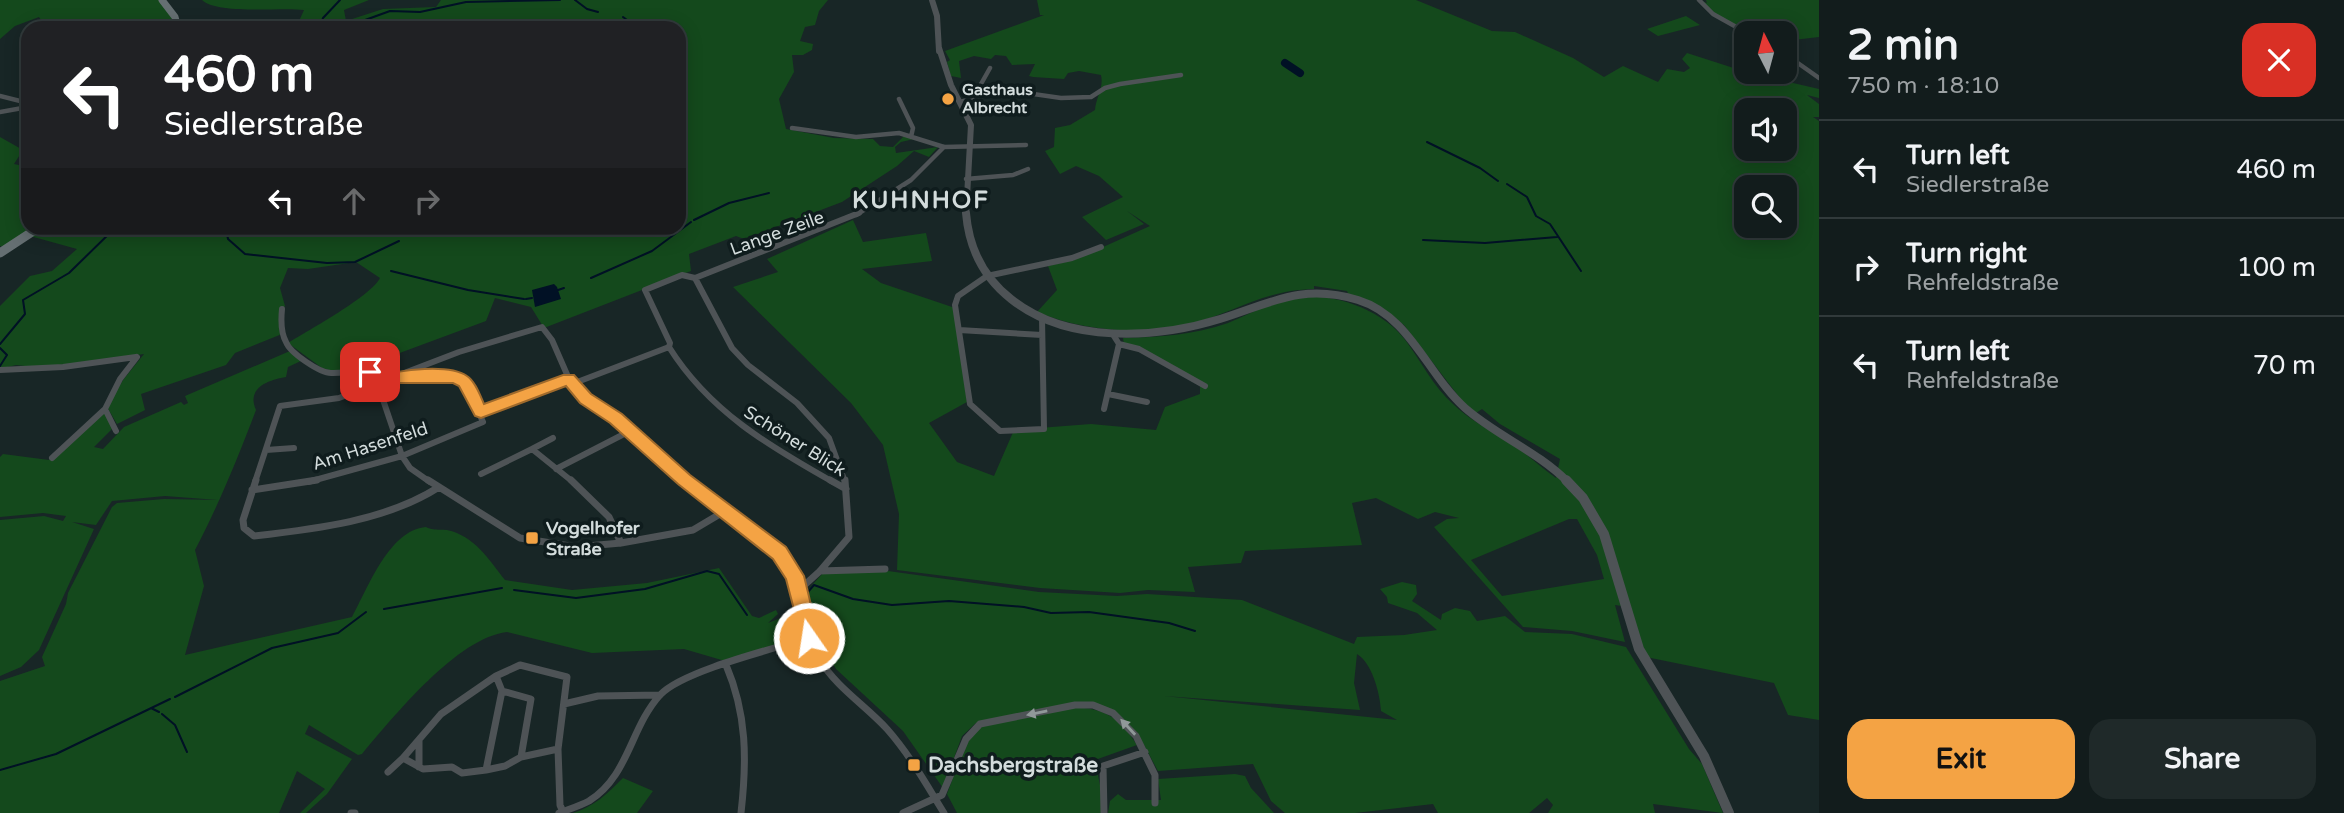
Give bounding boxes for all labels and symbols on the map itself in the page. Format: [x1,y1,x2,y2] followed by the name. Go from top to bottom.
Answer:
[1734,21,1797,84] north arrow
[962,80,1033,118] place label: Gasthaus Albrecht
[940,91,956,107] marker: Gasthaus Albrecht
[852,186,990,215] district label: KUHNHOF
[727,206,827,260] street label: Lange Zeile
[340,342,400,402] pin
[740,401,850,481] street label: Schöner Blick
[309,417,431,475] street label: Am Hasenfeld
[546,517,641,560] place label: Vogelhofer Straße
[524,530,540,546] marker: Vogelhofer Straße
[772,601,846,675] position arrow
[1026,708,1048,719] one-way arrow
[1120,718,1136,736] one-way arrow
[928,753,1098,778] place label: Dachsbergstraße
[906,757,922,773] marker: Dachsbergstraße

